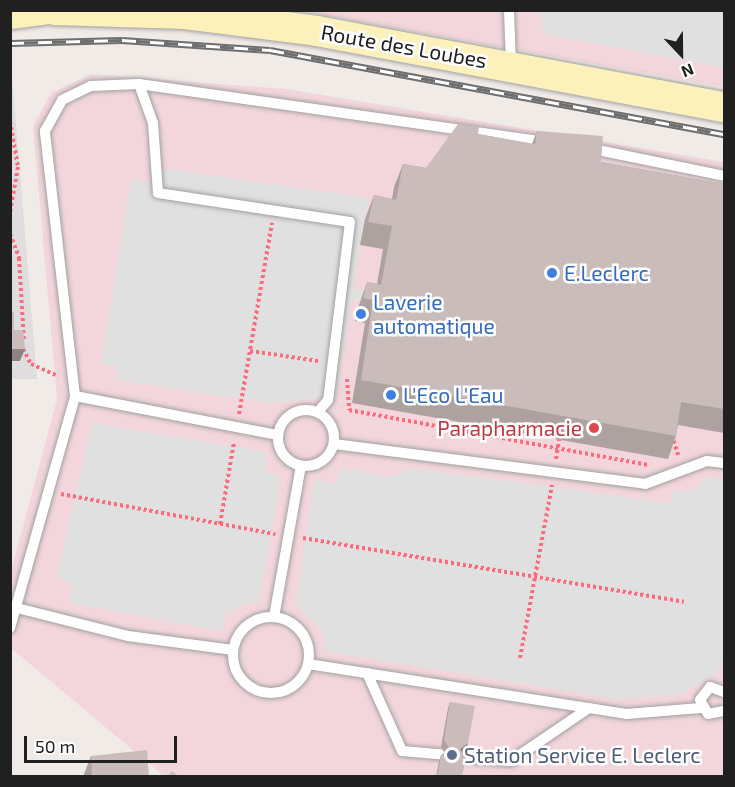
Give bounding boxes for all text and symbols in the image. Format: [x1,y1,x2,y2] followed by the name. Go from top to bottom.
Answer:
[319,19,489,73] street label: Route des Loubes
[651,24,711,84] north arrow
[679,60,697,82] text: N
[564,260,649,286] place label: E.Leclerc
[545,266,559,280] marker: E.Leclerc
[373,289,495,339] place label: Laverie automatique
[354,307,368,321] marker: Laverie automatique
[403,382,503,408] place label: L'Eco L'Eau
[384,388,398,402] marker: L'Eco L'Eau
[437,415,582,441] place label: Parapharmacie
[587,421,601,435] marker: Parapharmacie
[27,724,180,762] scale bar
[35,735,75,757] text: 50 m
[464,742,701,768] place label: Station Service E. Leclerc
[445,748,459,762] marker: Station Service E. Leclerc

